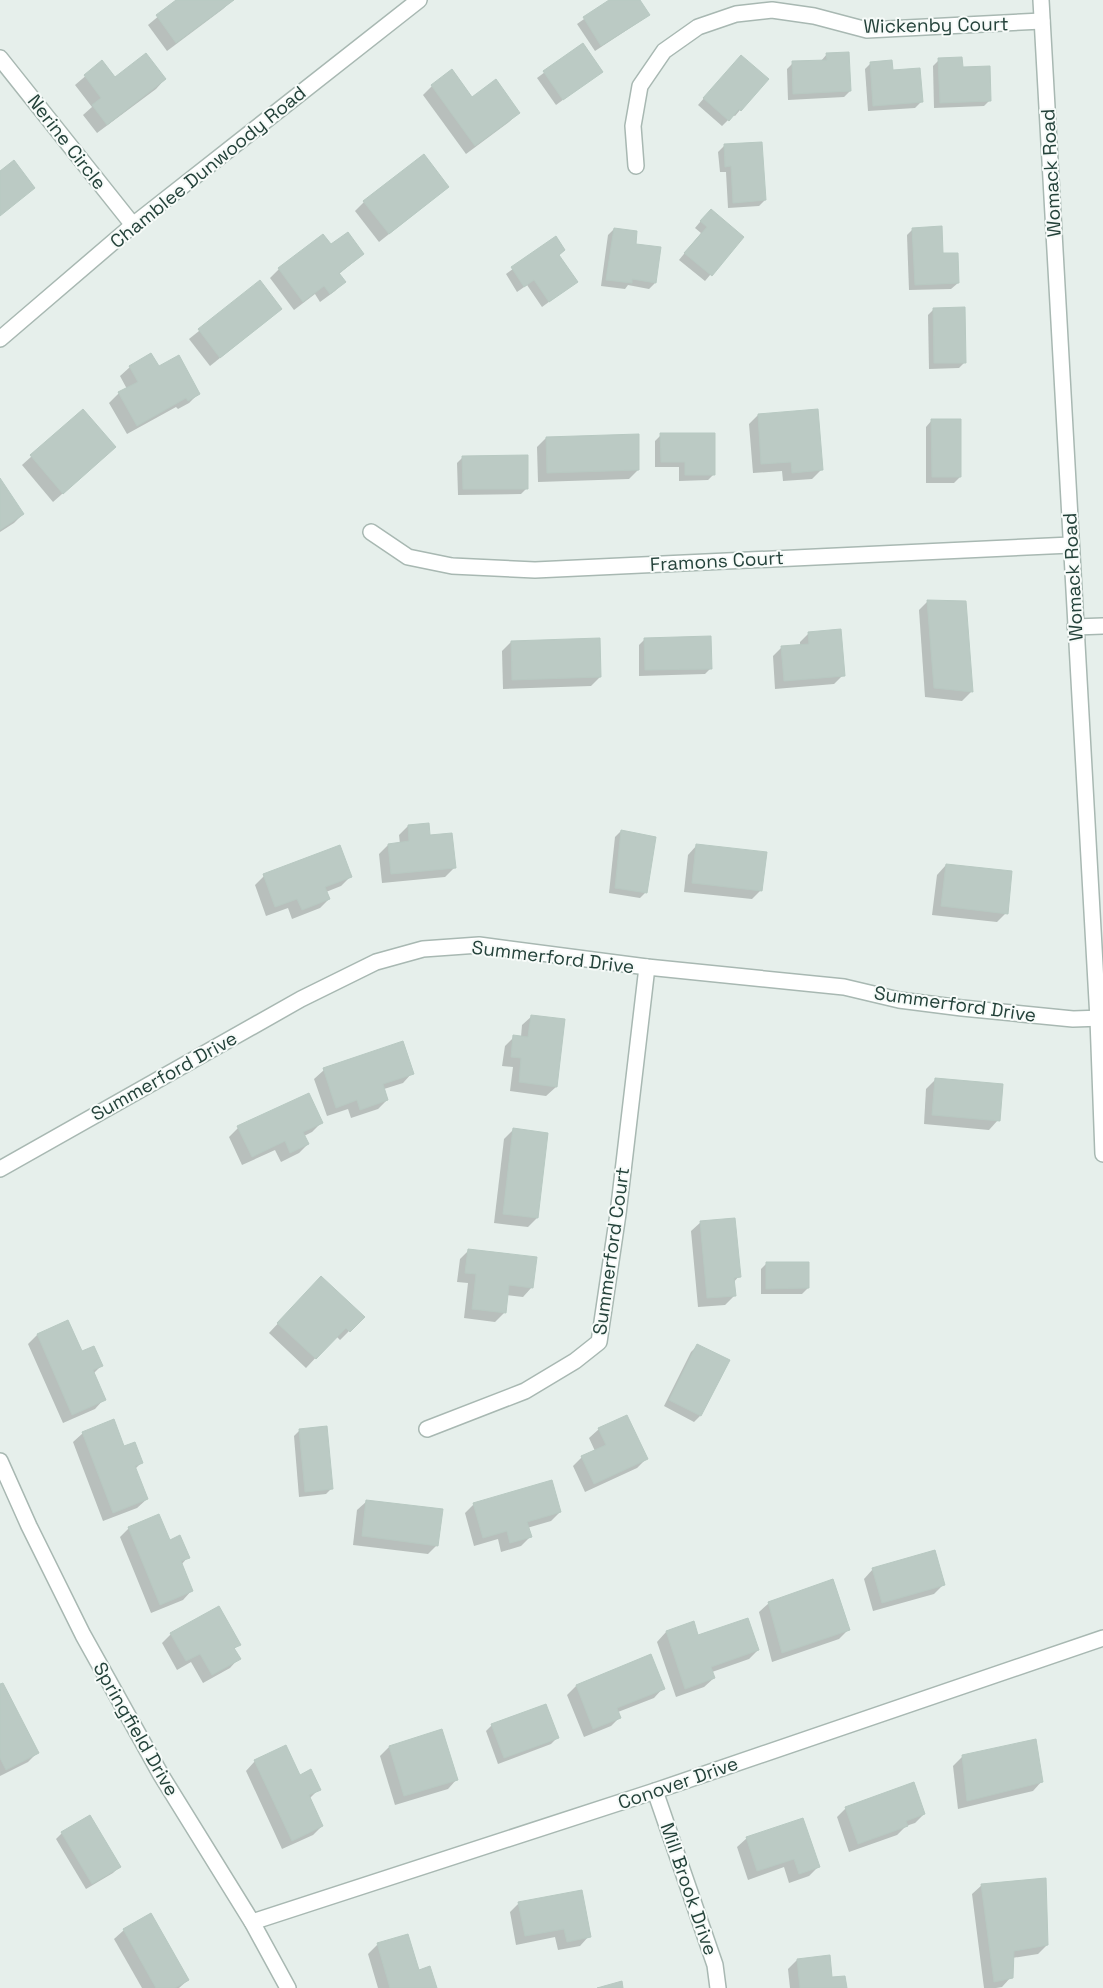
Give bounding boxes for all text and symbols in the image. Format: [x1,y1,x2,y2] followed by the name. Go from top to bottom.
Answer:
[863,11,1009,39] street label: Wickenby Court
[105,80,311,254] street label: Chamblee Dunwoody Road
[22,89,112,195] street label: Nerine Circle
[1035,108,1067,238] street label: Womack Road
[1057,512,1089,642] street label: Womack Road
[649,545,785,577] street label: Framons Court
[470,935,636,979] street label: Summerford Drive
[872,980,1038,1028] street label: Summerford Drive
[86,1025,242,1127] street label: Summerford Drive
[587,1165,635,1337] street label: Summerford Court
[88,1658,184,1800] street label: Springfield Drive
[615,1751,741,1815] street label: Conover Drive
[655,1819,723,1959] street label: Mill Brook Drive

